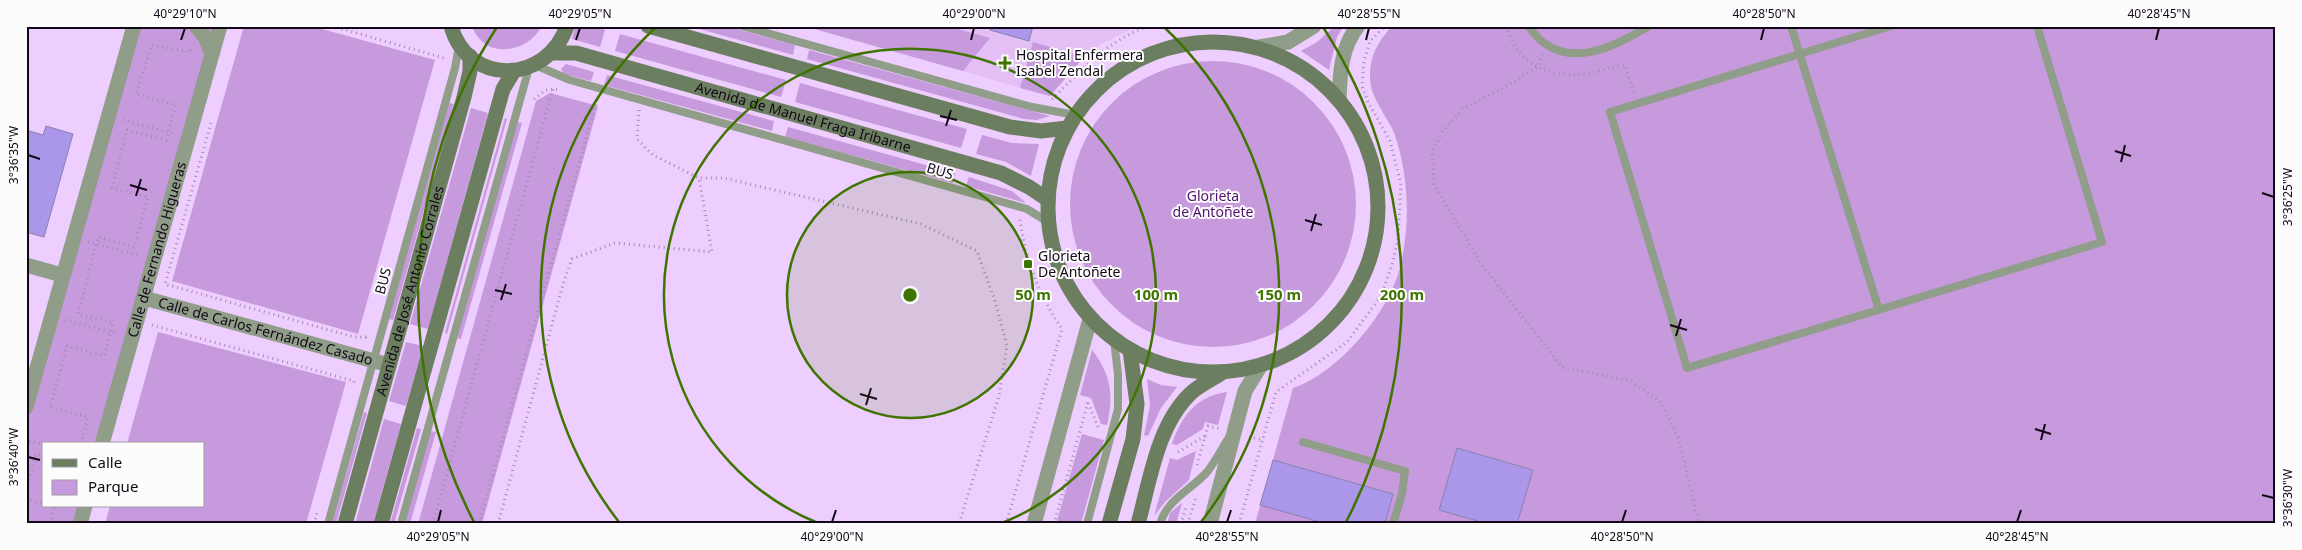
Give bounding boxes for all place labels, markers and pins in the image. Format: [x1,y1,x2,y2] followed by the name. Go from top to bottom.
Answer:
[1016,45,1143,80] place label: Hospital Enfermera Isabel Zendal
[998,56,1012,70] marker: Hospital Enfermera Isabel Zendal
[1038,246,1120,281] place label: Glorieta De Antoñete
[1022,258,1034,270] marker: Glorieta De Antoñete
[901,286,919,304] centre of rings

